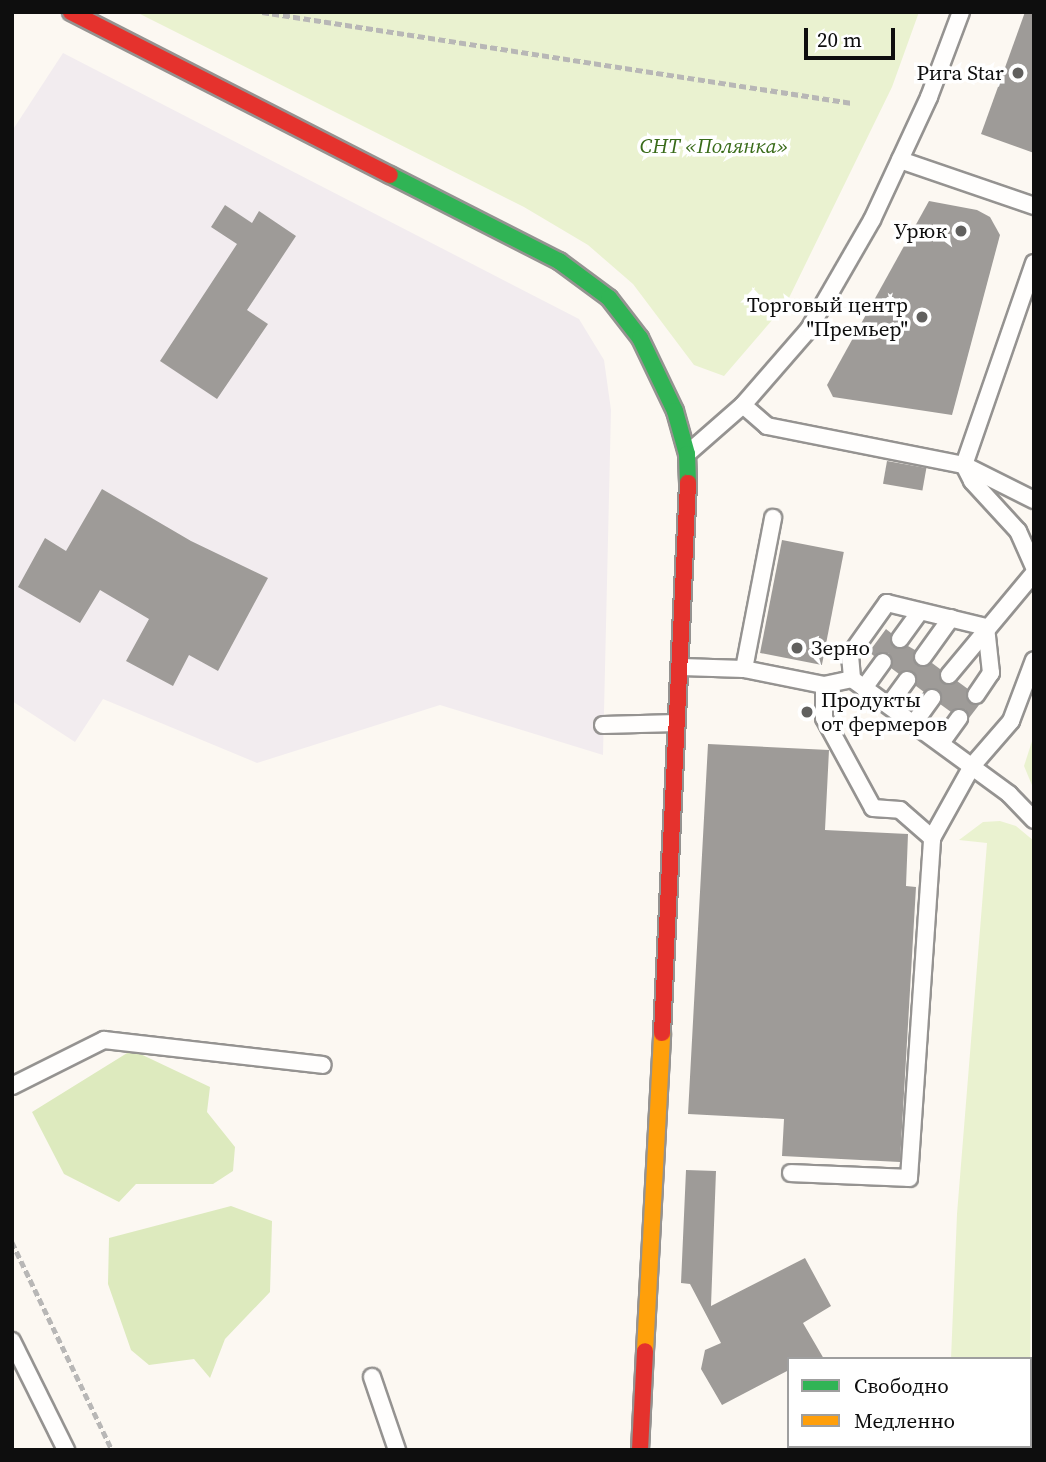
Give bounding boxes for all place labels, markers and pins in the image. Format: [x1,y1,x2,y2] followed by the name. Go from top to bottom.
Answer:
[916,60,1004,86] place label: Рига Star
[1010,65,1026,81] marker: Рига Star
[894,218,947,244] place label: Урюк
[953,223,969,239] marker: Урюк
[747,292,908,342] place label: Торговый центр "Премьер"
[914,309,930,325] marker: Торговый центр "Премьер"
[811,635,870,661] place label: Зерно
[789,640,805,656] marker: Зерно
[821,687,947,737] place label: Продукты от фермеров
[799,704,815,720] marker: Продукты от фермеров

